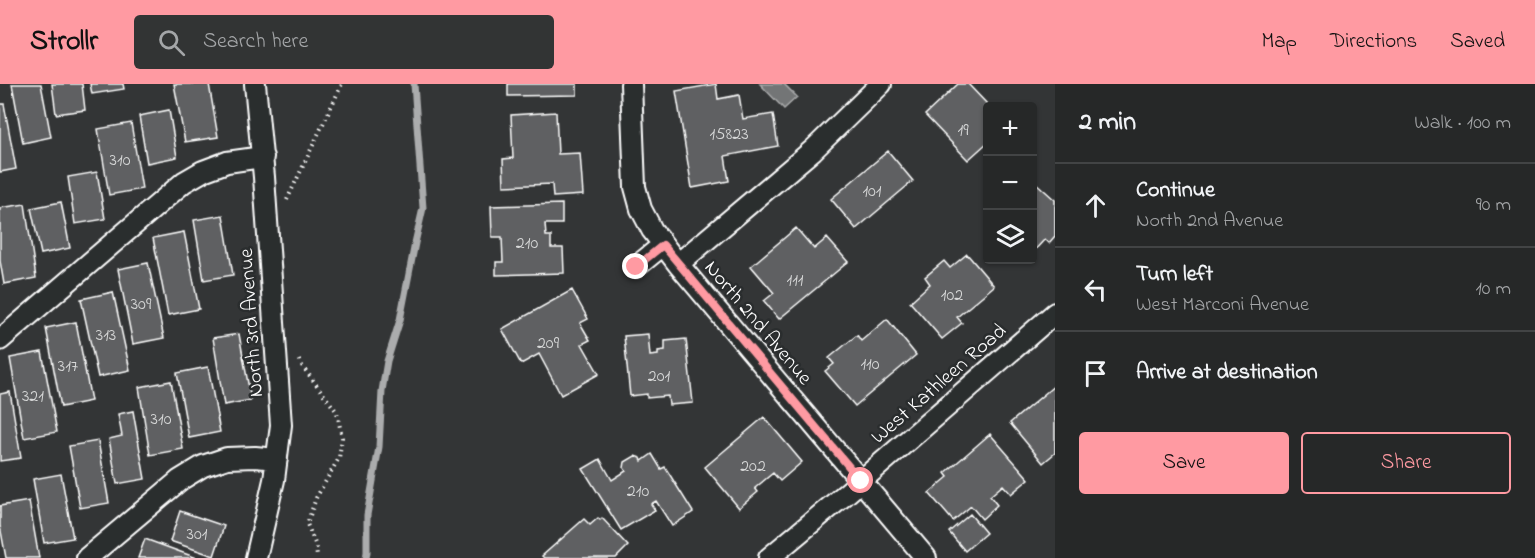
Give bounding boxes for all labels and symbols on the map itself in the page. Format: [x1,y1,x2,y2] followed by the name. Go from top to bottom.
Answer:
[957,118,969,144] house number: 19
[709,122,749,148] house number: 15823
[110,148,131,174] house number: 310
[862,179,882,205] house number: 101
[516,231,538,257] house number: 210
[232,247,272,398] street label: North 3rd Avenue
[622,253,648,279] route end
[696,254,819,393] street label: North 2nd Avenue
[786,268,804,294] house number: 111
[941,283,963,309] house number: 102
[131,292,152,318] house number: 309
[865,317,1014,452] street label: West Kathleen Road
[96,323,116,349] house number: 313
[537,331,560,357] house number: 209
[860,352,880,378] house number: 110
[58,354,79,380] house number: 317
[648,364,670,390] house number: 201
[22,384,44,410] house number: 321
[151,407,172,433] house number: 310
[740,454,766,480] house number: 202
[847,467,873,493] route start
[627,479,649,505] house number: 210
[187,522,208,548] house number: 301

